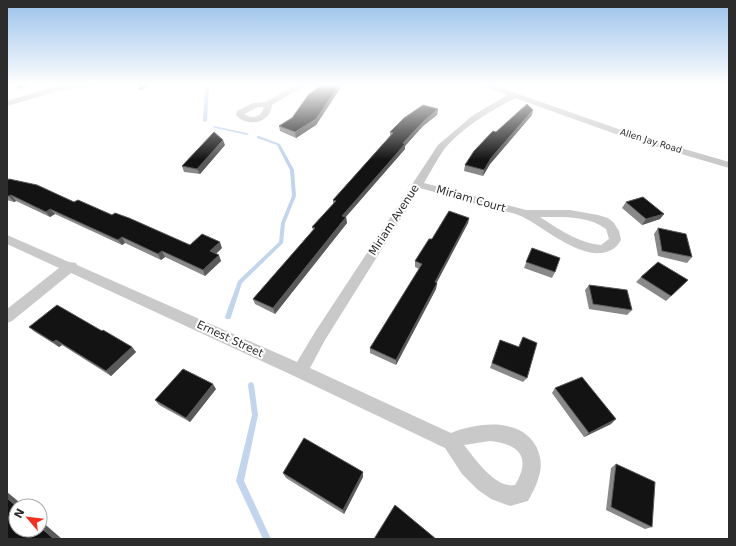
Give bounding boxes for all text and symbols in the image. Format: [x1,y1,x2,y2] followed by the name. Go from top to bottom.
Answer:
[619,127,683,155] street label: Allen Jay Road
[366,182,422,258] street label: Miriam Avenue
[435,183,508,215] street label: Miriam Court
[195,318,266,360] street label: Ernest Street
[8,498,48,538] north arrow
[12,506,28,521] text: N

